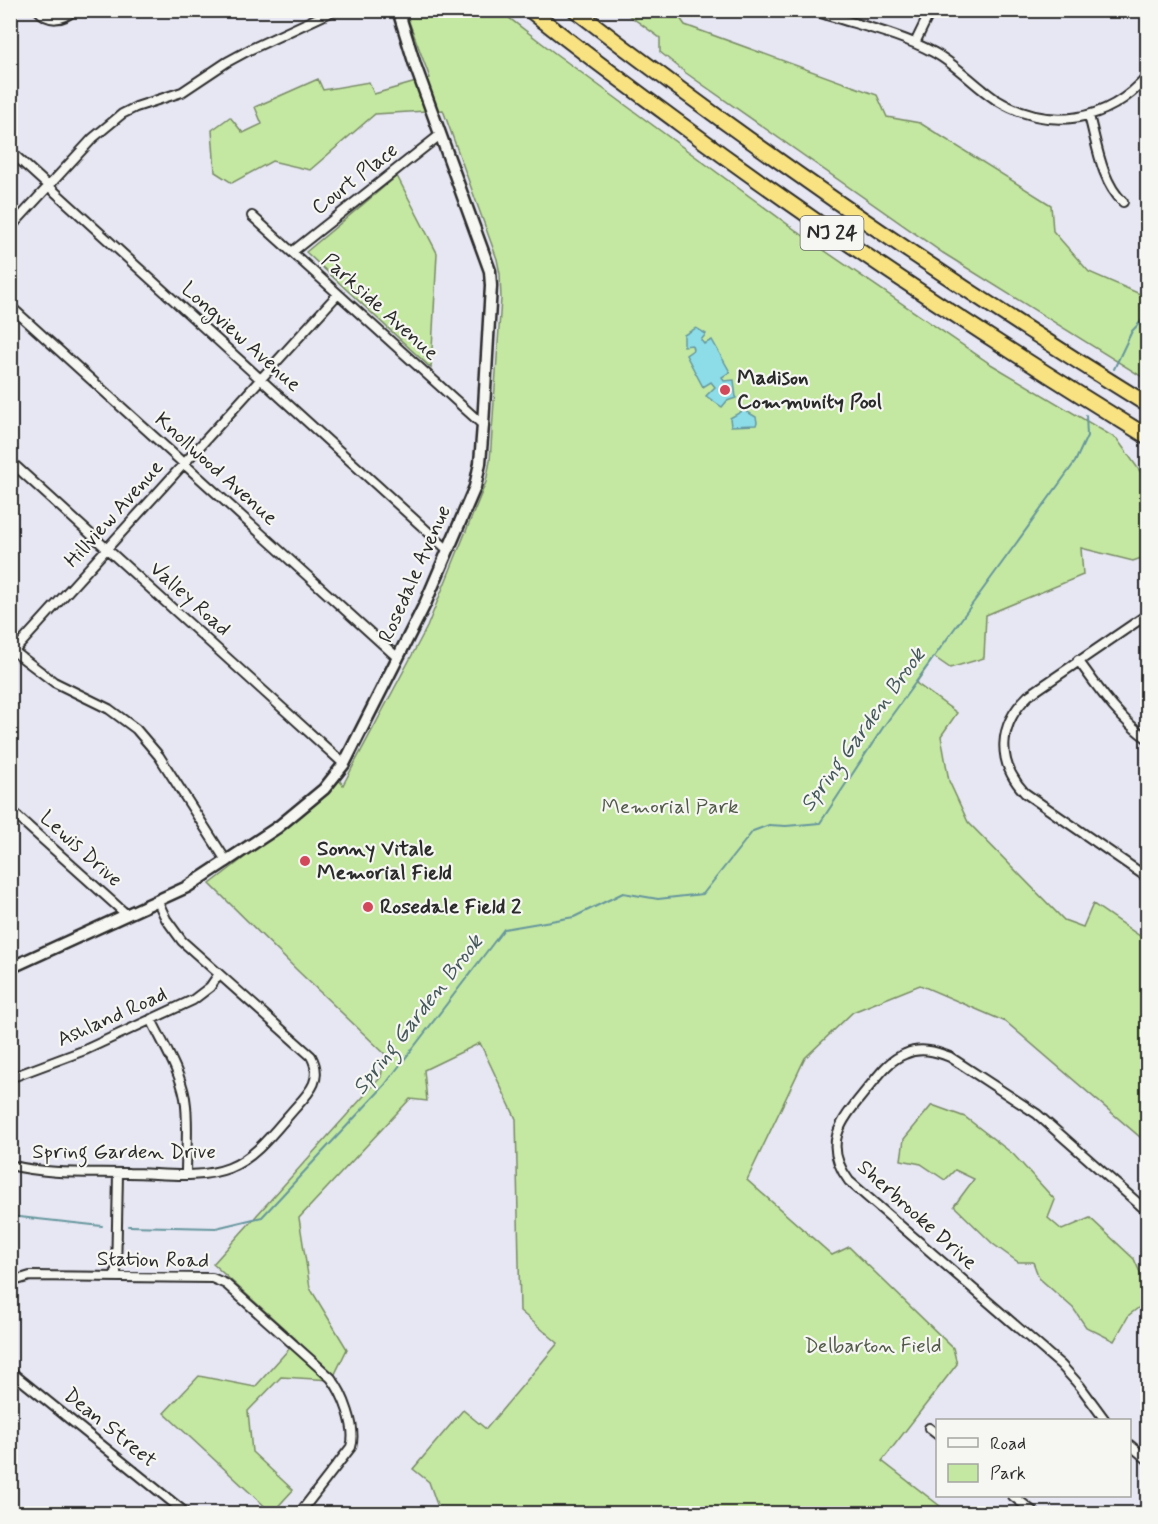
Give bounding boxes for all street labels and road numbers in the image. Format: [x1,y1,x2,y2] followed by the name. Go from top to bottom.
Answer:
[306,136,404,222] street label: Court Place
[800,216,864,250] road number: NJ 24
[315,247,445,367] street label: Parkside Avenue
[174,276,307,399] street label: Longview Avenue
[148,406,284,532] street label: Knollwood Avenue
[58,454,170,574] street label: Hillview Avenue
[372,501,458,647] street label: Rosedale Avenue
[143,555,237,643] street label: Valley Road
[34,804,128,894] street label: Lewis Drive
[53,980,171,1054] street label: Ashland Road
[32,1138,216,1168] street label: Spring Garden Drive
[851,1154,983,1276] street label: Sherbrooke Drive
[97,1245,209,1275] street label: Station Road
[57,1382,163,1474] street label: Dean Street

